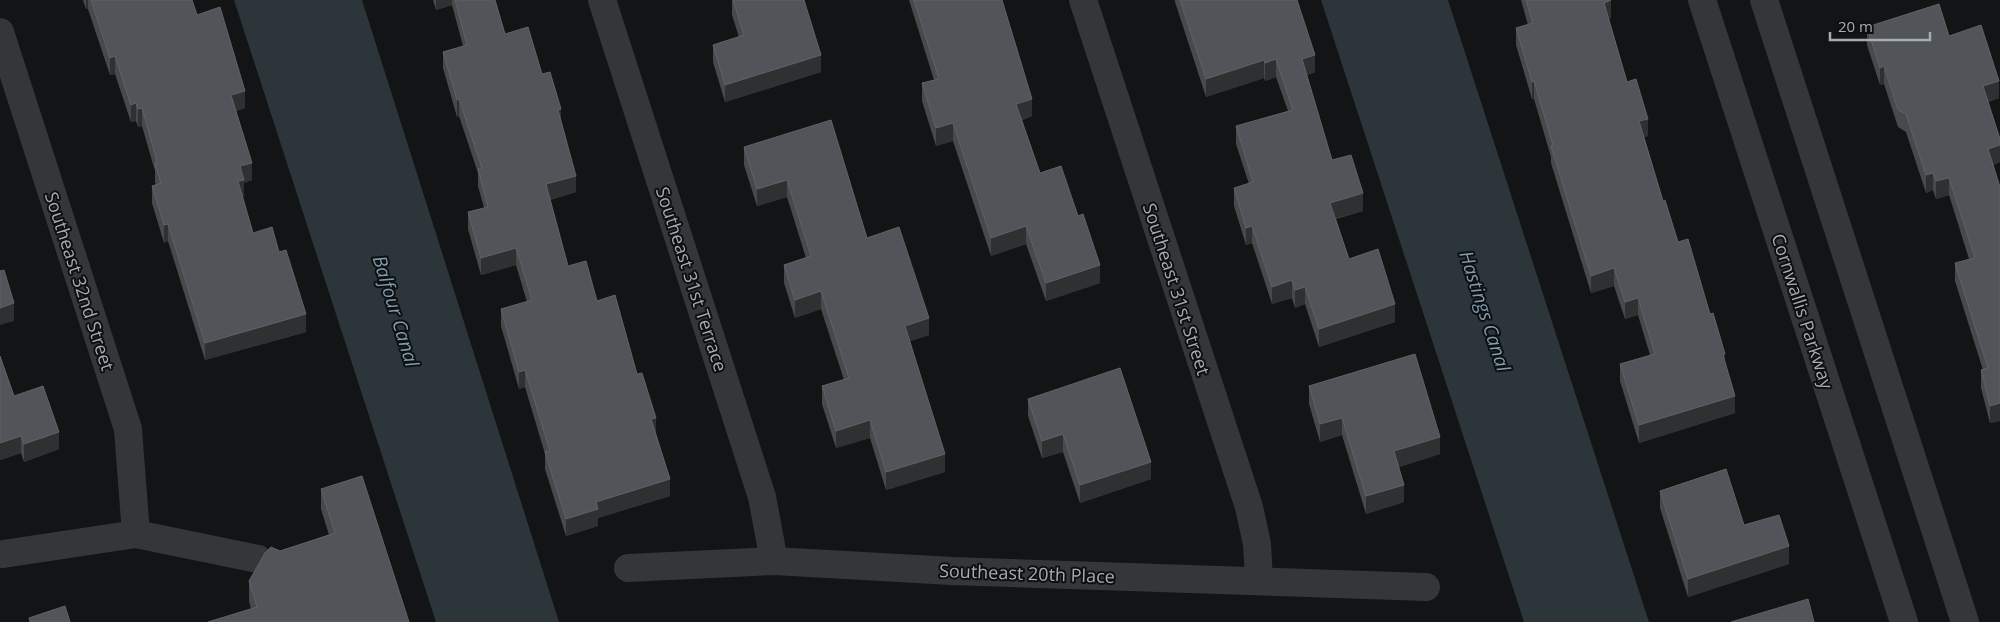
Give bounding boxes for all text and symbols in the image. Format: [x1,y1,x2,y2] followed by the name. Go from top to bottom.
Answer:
[1830,10,1930,42] scale bar
[1838,16,1873,36] text: 20 m
[651,184,733,374] street label: Southeast 31st Terrace
[40,189,120,373] street label: Southeast 32nd Street
[1138,200,1216,378] street label: Southeast 31st Street
[1767,230,1840,393] street label: Cornwallis Parkway
[1453,247,1517,376] water label: Hastings Canal
[367,252,426,371] water label: Balfour Canal
[939,558,1115,588] street label: Southeast 20th Place

